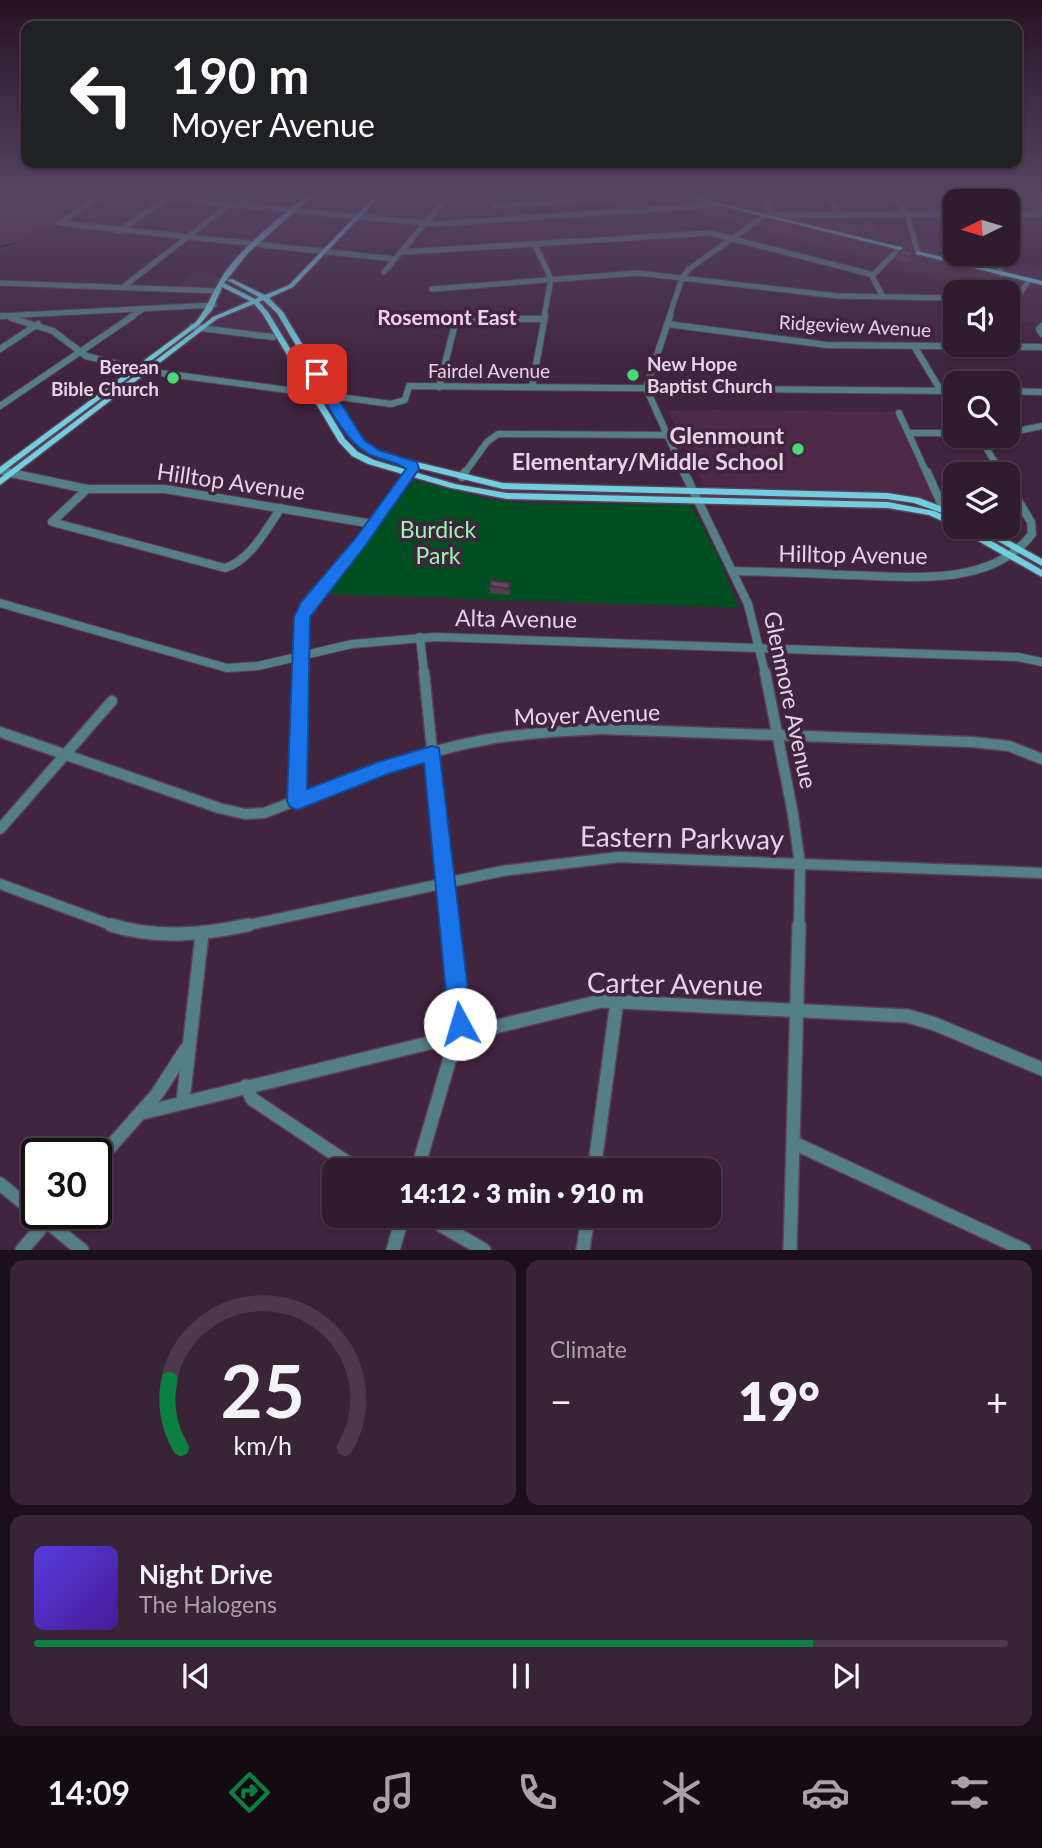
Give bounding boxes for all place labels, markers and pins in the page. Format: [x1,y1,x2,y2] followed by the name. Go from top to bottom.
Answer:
[287,344,347,404] pin
[647,352,773,397] place label: New Hope Baptist Church
[51,355,159,400] place label: Berean Bible Church
[625,367,641,383] marker: New Hope Baptist Church
[165,370,181,386] marker: Berean Bible Church
[512,421,784,475] place label: Glenmount Elementary/Middle School
[790,441,806,457] marker: Glenmount Elementary/Middle School

